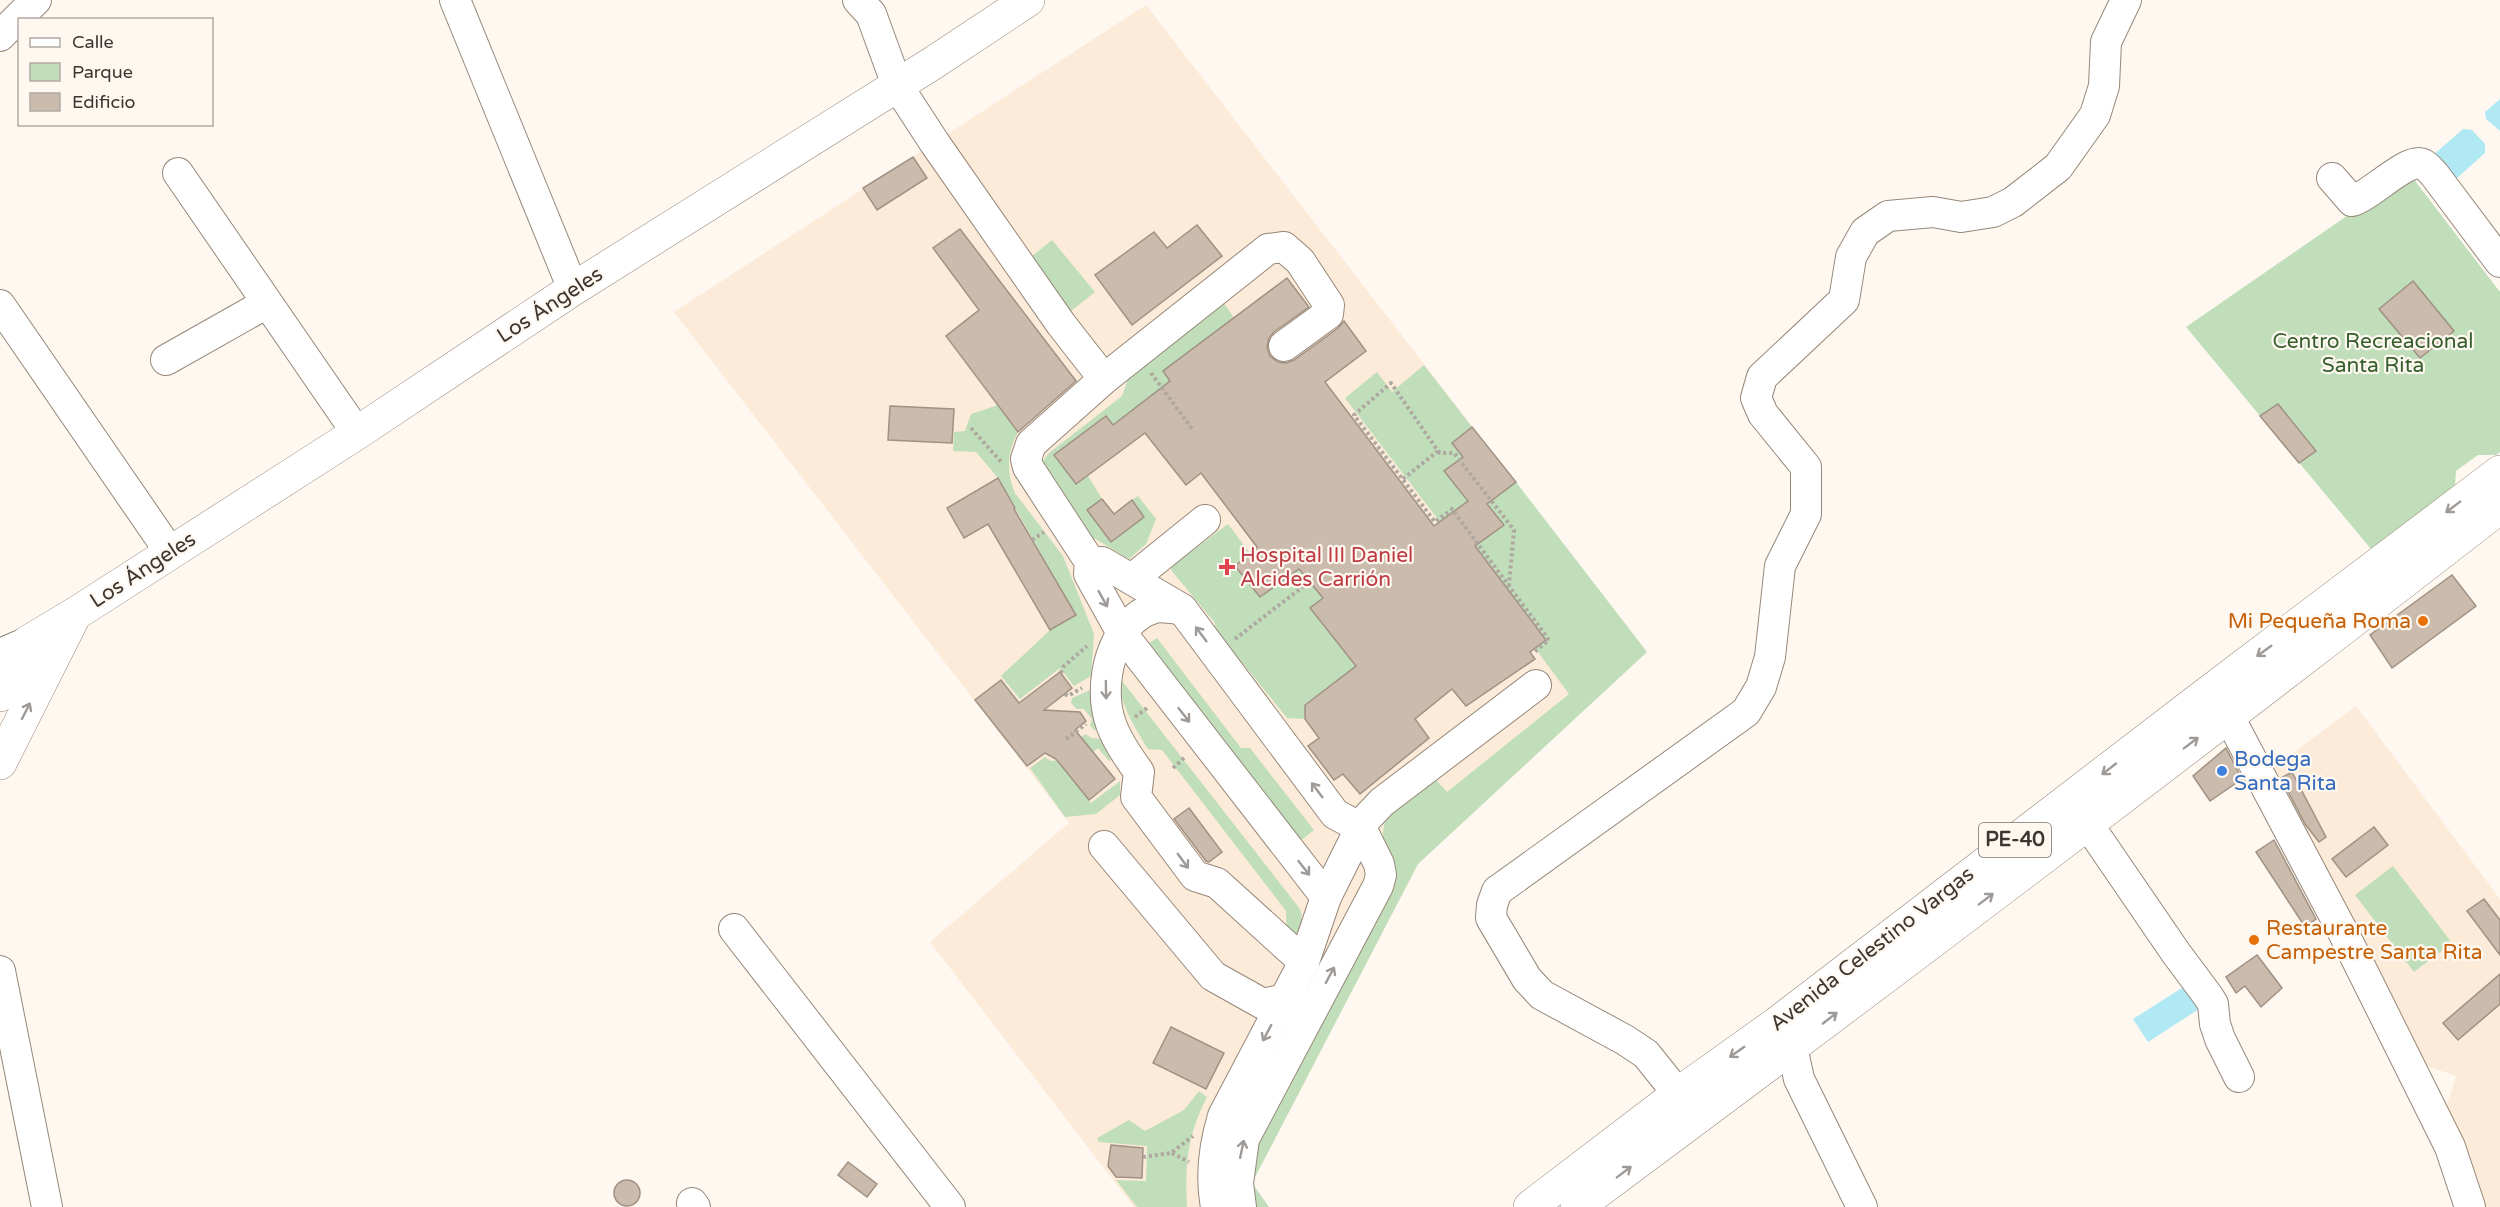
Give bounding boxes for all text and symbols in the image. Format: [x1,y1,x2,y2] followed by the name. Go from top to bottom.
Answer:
[18,18,213,126] legend
[72,31,114,53] text: Calle
[72,61,133,83] text: Parque
[72,91,136,113] text: Edificio
[492,262,608,348] street label: Los Ángeles
[2272,329,2474,378] park label: Centro Recreacional Santa Rita
[2446,501,2462,514] one-way arrow
[85,527,201,613] street label: Los Ángeles
[1240,543,1413,592] place label: Hospital III Daniel Alcides Carrión
[1218,558,1236,576] marker: Hospital III Daniel Alcides Carrión
[1098,590,1109,608] one-way arrow
[2228,609,2411,634] place label: Mi Pequeña Roma
[2416,614,2430,628] marker: Mi Pequeña Roma
[1194,627,1207,643] one-way arrow
[2257,645,2273,657] one-way arrow
[1100,680,1112,699] one-way arrow
[21,702,33,720] one-way arrow
[1178,706,1191,722] one-way arrow
[2183,737,2199,750] one-way arrow
[2234,747,2337,796] place label: Bodega Santa Rita
[2101,762,2117,775] one-way arrow
[2215,764,2229,778] marker: Bodega Santa Rita
[1311,783,1324,799] one-way arrow
[1979,823,2051,857] road number: PE-40
[1177,852,1189,868] one-way arrow
[1298,860,1311,876] one-way arrow
[1765,862,1979,1036] street label: Avenida Celestino Vargas
[1977,893,1993,906] one-way arrow
[2266,916,2482,965] place label: Restaurante Campestre Santa Rita
[2247,933,2261,947] marker: Restaurante Campestre Santa Rita
[1324,967,1336,984] one-way arrow
[1822,1011,1838,1024] one-way arrow
[1260,1023,1272,1041] one-way arrow
[1729,1046,1745,1058] one-way arrow
[1237,1140,1248,1159] one-way arrow
[1615,1166,1631,1178] one-way arrow

